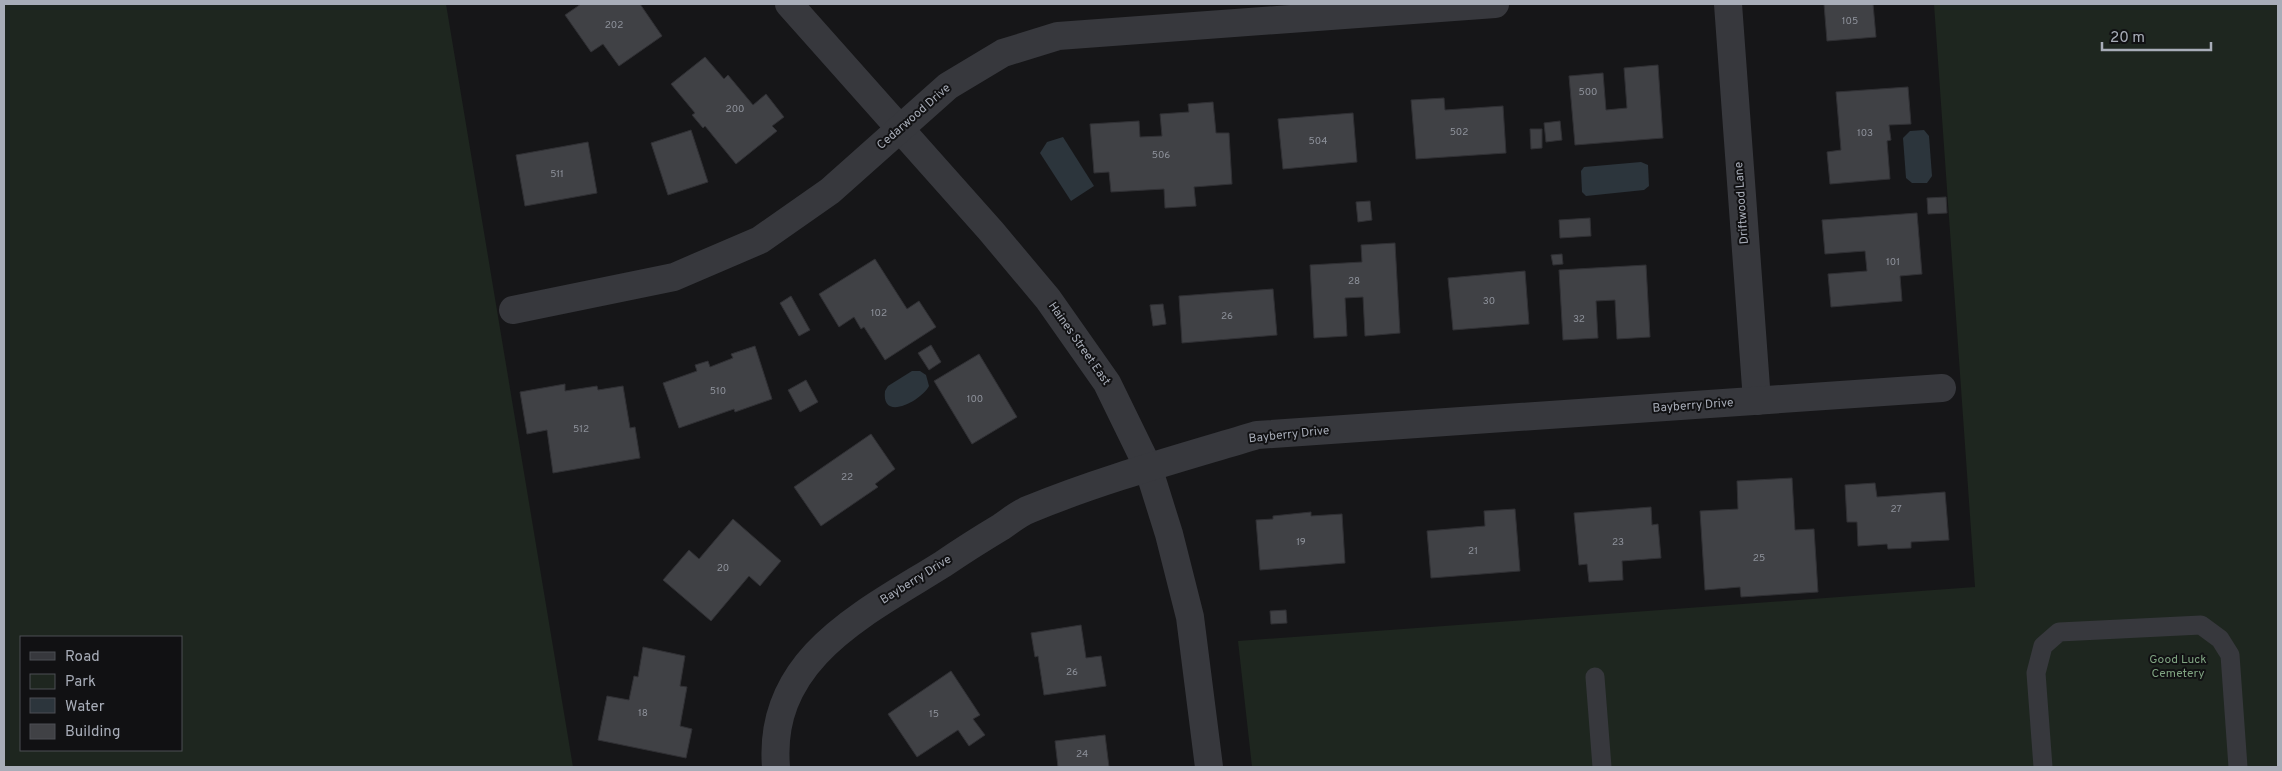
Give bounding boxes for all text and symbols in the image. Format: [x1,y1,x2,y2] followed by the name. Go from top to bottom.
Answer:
[1842,15,1858,28] house number: 105
[605,19,623,32] house number: 202
[2102,20,2211,52] scale bar
[2110,29,2145,48] text: 20 m
[874,81,954,153] street label: Cedarwood Drive
[1579,86,1597,99] house number: 500
[726,103,744,116] house number: 200
[1450,126,1468,139] house number: 502
[1857,127,1873,140] house number: 103
[1309,135,1327,148] house number: 504
[1152,149,1170,162] house number: 506
[1731,161,1753,245] street label: Driftwood Lane
[550,168,564,181] house number: 511
[1886,256,1900,269] house number: 101
[1348,275,1360,288] house number: 28
[1483,295,1495,308] house number: 30
[1044,299,1114,389] street label: Haines Street East
[871,307,887,320] house number: 102
[1221,310,1233,323] house number: 26
[1573,313,1585,326] house number: 32
[710,385,726,398] house number: 510
[967,393,983,406] house number: 100
[1652,395,1734,417] street label: Bayberry Drive
[573,423,589,436] house number: 512
[1248,423,1330,447] street label: Bayberry Drive
[841,471,853,484] house number: 22
[1890,503,1902,516] house number: 27
[1296,536,1306,549] house number: 19
[1612,536,1624,549] house number: 23
[1468,545,1478,558] house number: 21
[877,552,955,608] street label: Bayberry Drive
[1753,552,1765,565] house number: 25
[717,562,729,575] house number: 20
[20,636,182,751] legend
[65,648,100,667] text: Road
[2149,652,2207,682] park label: Good Luck Cemetery
[1066,666,1078,679] house number: 26
[65,673,96,692] text: Park
[65,698,105,717] text: Water
[638,707,648,720] house number: 18
[929,708,939,721] house number: 15
[65,723,120,742] text: Building
[1076,748,1088,761] house number: 24

